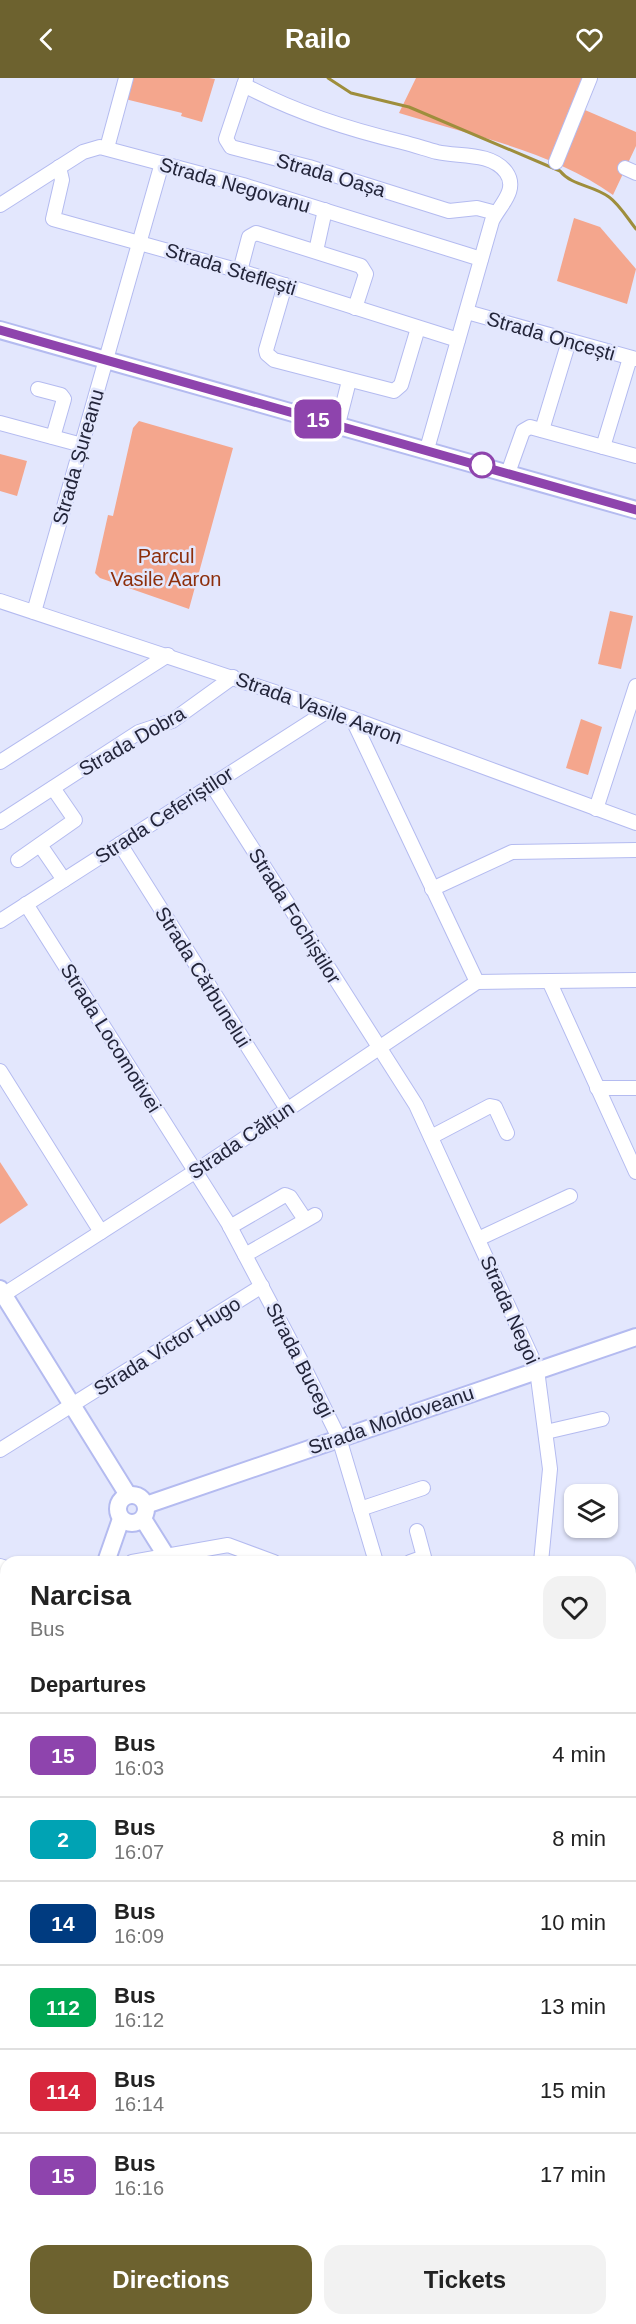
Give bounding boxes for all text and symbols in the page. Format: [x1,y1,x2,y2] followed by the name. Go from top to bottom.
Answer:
[30,23,63,56] icon: back
[573,23,606,56] icon: heart
[285,24,351,54] text: Railo
[274,149,389,201] street label: Strada Oașa
[157,153,313,217] street label: Strada Negovanu
[163,239,299,299] street label: Strada Steflești
[484,307,618,365] street label: Strada Oncești
[48,387,108,527] street label: Strada Șureanu
[291,400,345,438] line badge: 15
[306,408,330,431] text: 15
[469,452,495,478] unlabelled marker
[111,545,221,590] park label: Parcul Vasile Aaron
[233,668,405,748] street label: Strada Vasile Aaron
[75,701,190,780] street label: Strada Dobra
[91,762,237,868] street label: Strada Ceferiștilor
[244,844,346,988] street label: Strada Fochiștilor
[151,903,255,1051] street label: Strada Cărbunelui
[56,960,166,1116] street label: Strada Locomotivei
[184,1097,298,1183] street label: Strada Călțun
[476,1252,544,1368] street label: Strada Negoi
[90,1292,244,1400] street label: Strada Victor Hugo
[262,1299,338,1421] street label: Strada Bucegi
[305,1381,477,1459] street label: Strada Moldoveanu
[564,1484,618,1538] map controls
[564,1484,618,1538] button: layers
[543,1576,606,1639] button: heart
[30,1580,131,1611] text: Narcisa
[30,1618,64,1640] text: Bus
[30,1672,146,1697] text: Departures
[114,1731,156,1756] text: Bus
[552,1742,606,1767] text: 4 min
[51,1744,75,1767] text: 15
[114,1757,164,1779] text: 16:03
[114,1815,156,1840] text: Bus
[552,1826,606,1851] text: 8 min
[57,1828,69,1851] text: 2
[114,1841,164,1863] text: 16:07
[114,1899,156,1924] text: Bus
[540,1910,606,1935] text: 10 min
[51,1912,75,1935] text: 14
[114,1925,164,1947] text: 16:09
[114,1983,156,2008] text: Bus
[540,1994,606,2019] text: 13 min
[46,1996,80,2019] text: 112
[114,2009,164,2031] text: 16:12
[114,2067,156,2092] text: Bus
[540,2078,606,2103] text: 15 min
[46,2080,80,2103] text: 114
[114,2093,164,2115] text: 16:14
[114,2151,156,2176] text: Bus
[540,2162,606,2187] text: 17 min
[51,2164,75,2187] text: 15
[114,2177,164,2199] text: 16:16
[30,2245,312,2314] button: Directions
[324,2245,606,2314] button: Tickets

